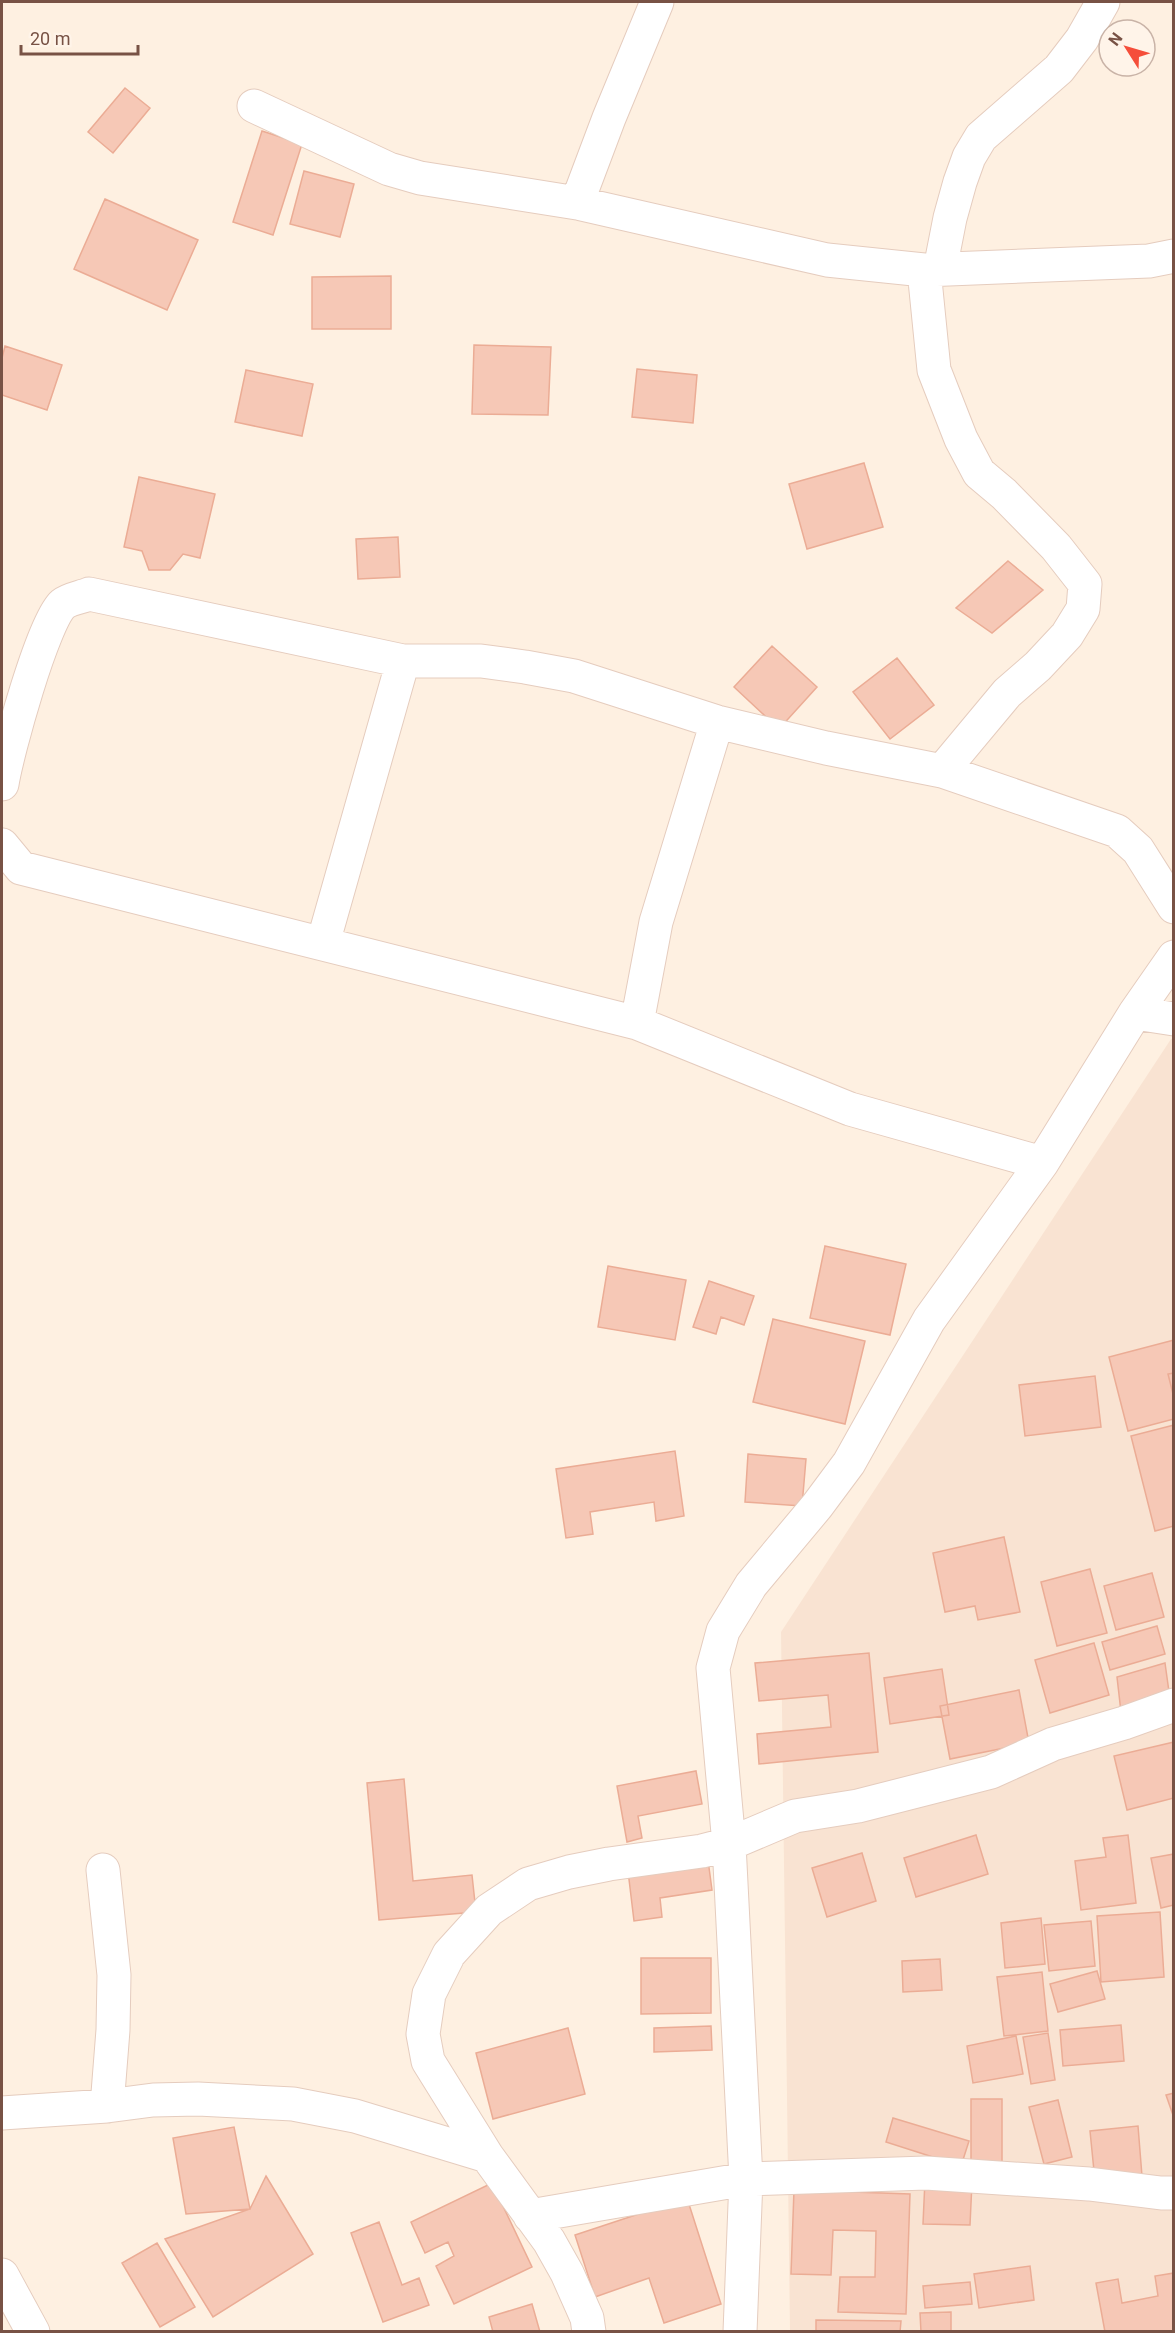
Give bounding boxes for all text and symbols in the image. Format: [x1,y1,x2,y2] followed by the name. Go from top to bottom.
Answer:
[21,18,138,56] scale bar
[1097,18,1157,78] north arrow
[30,28,70,49] text: 20 m
[1104,29,1126,50] text: N

